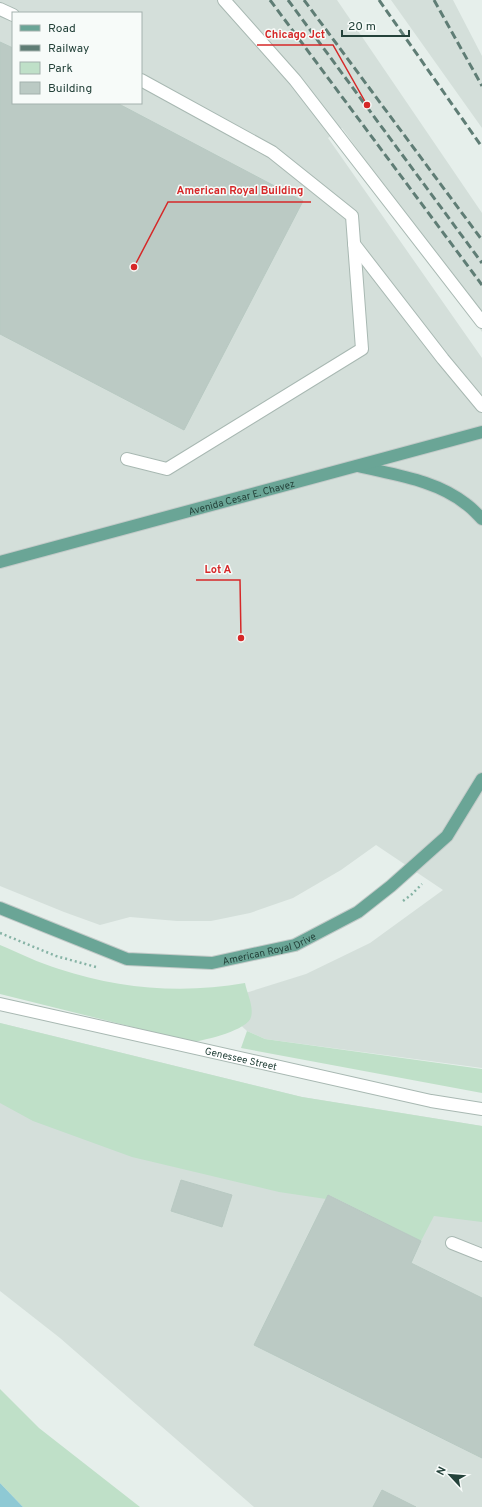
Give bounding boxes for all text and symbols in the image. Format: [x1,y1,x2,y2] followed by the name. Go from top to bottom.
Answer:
[12,12,142,104] legend
[342,12,409,38] scale bar
[348,19,376,35] text: 20 m
[48,21,76,37] text: Road
[257,22,333,45] callout: Chicago Jct
[265,28,325,42] text: Chicago Jct
[48,41,89,57] text: Railway
[48,61,73,77] text: Park
[48,81,92,97] text: Building
[168,179,311,202] callout: American Royal Building
[177,184,303,198] text: American Royal Building
[187,478,296,519] street label: Avenida Cesar E. Chavez
[196,557,240,580] callout: Lot A
[205,563,232,577] text: Lot A
[221,930,319,969] street label: American Royal Drive
[203,1045,278,1074] street label: Genessee Street
[430,1455,470,1495] north arrow
[434,1464,450,1478] text: N

